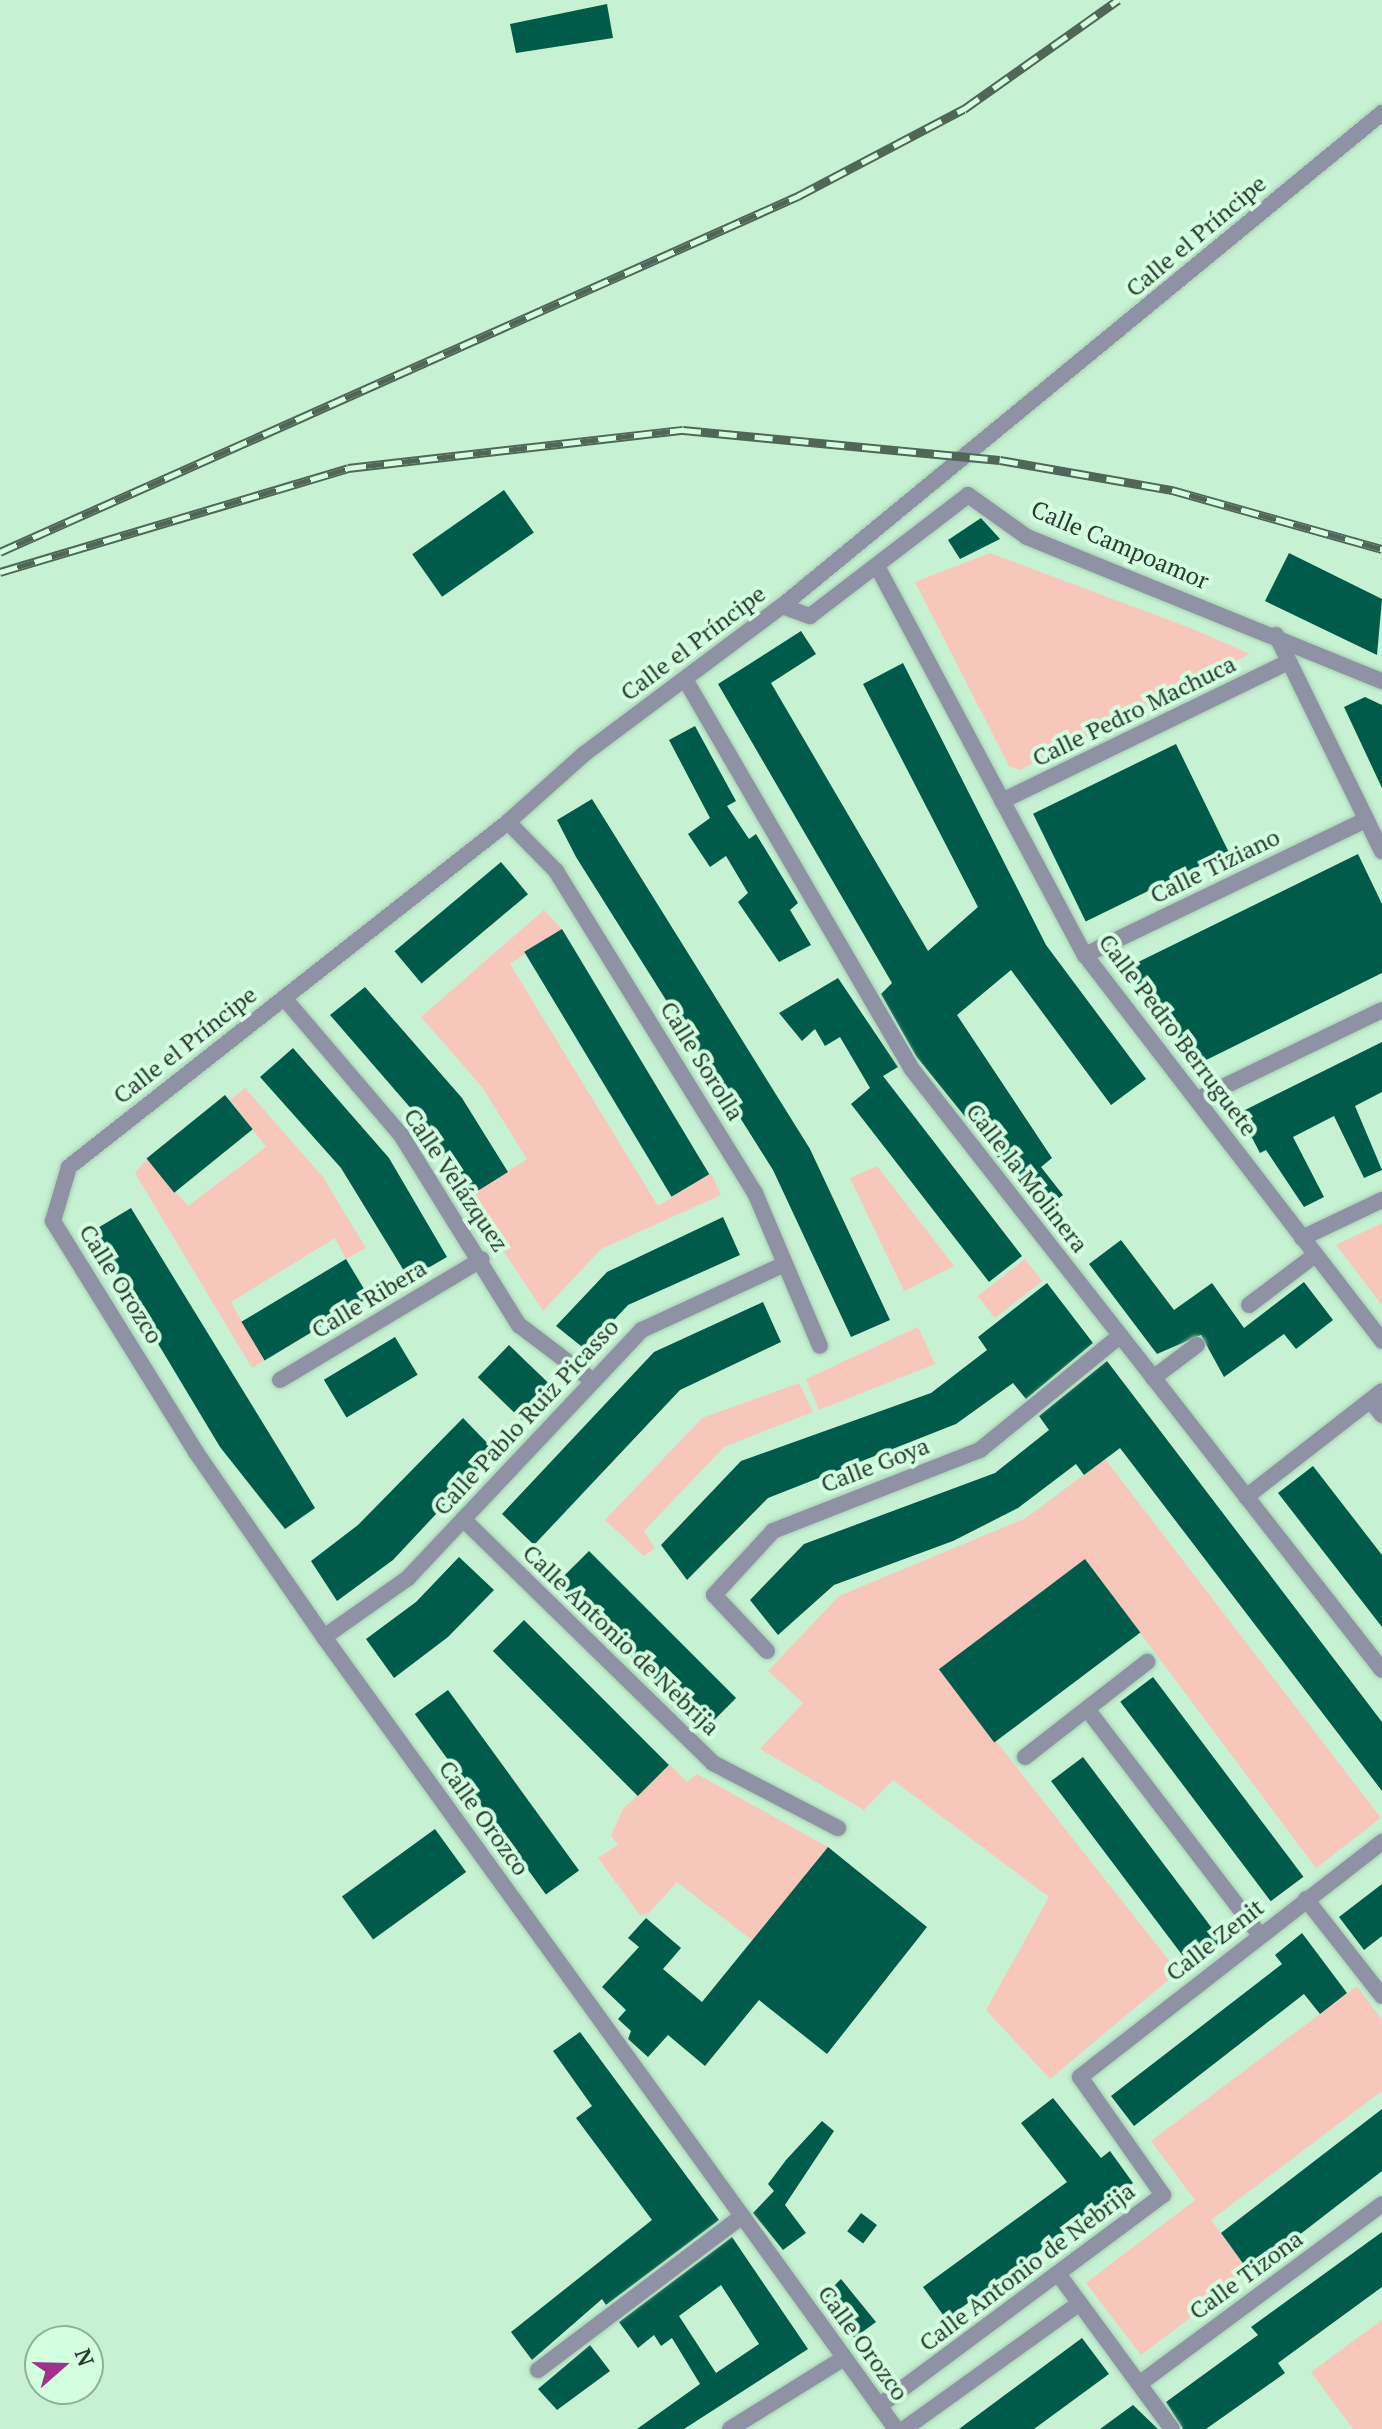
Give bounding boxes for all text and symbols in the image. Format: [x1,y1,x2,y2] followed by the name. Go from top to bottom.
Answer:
[1120,169,1272,303] street label: Calle el Príncipe
[1027,495,1213,595] street label: Calle Campoamor
[615,579,771,707] street label: Calle el Príncipe
[1028,649,1240,773] street label: Calle Pedro Machuca
[1146,822,1284,910] street label: Calle Tiziano
[1093,928,1263,1142] street label: Calle Pedro Berruguete
[108,980,262,1110] street label: Calle el Príncipe
[654,996,750,1126] street label: Calle Sorolla
[960,1098,1094,1258] street label: Calle la Molinera
[397,1103,515,1257] street label: Calle Velázquez
[73,1219,169,1349] street label: Calle Orozco
[306,1253,432,1345] street label: Calle Ribera
[427,1313,625,1521] street label: Calle Pablo Ruiz Picasso
[817,1431,933,1499] street label: Calle Goya
[516,1538,726,1742] street label: Calle Antonio de Nebrija
[433,1755,535,1881] street label: Calle Orozco
[1160,1893,1270,1987] street label: Calle Zenit
[913,2176,1141,2358] street label: Calle Antonio de Nebrija
[1184,2224,1308,2326] street label: Calle Tizona
[812,2280,914,2406] street label: Calle Orozco
[24,2325,104,2405] north arrow
[69,2345,102,2370] text: N

